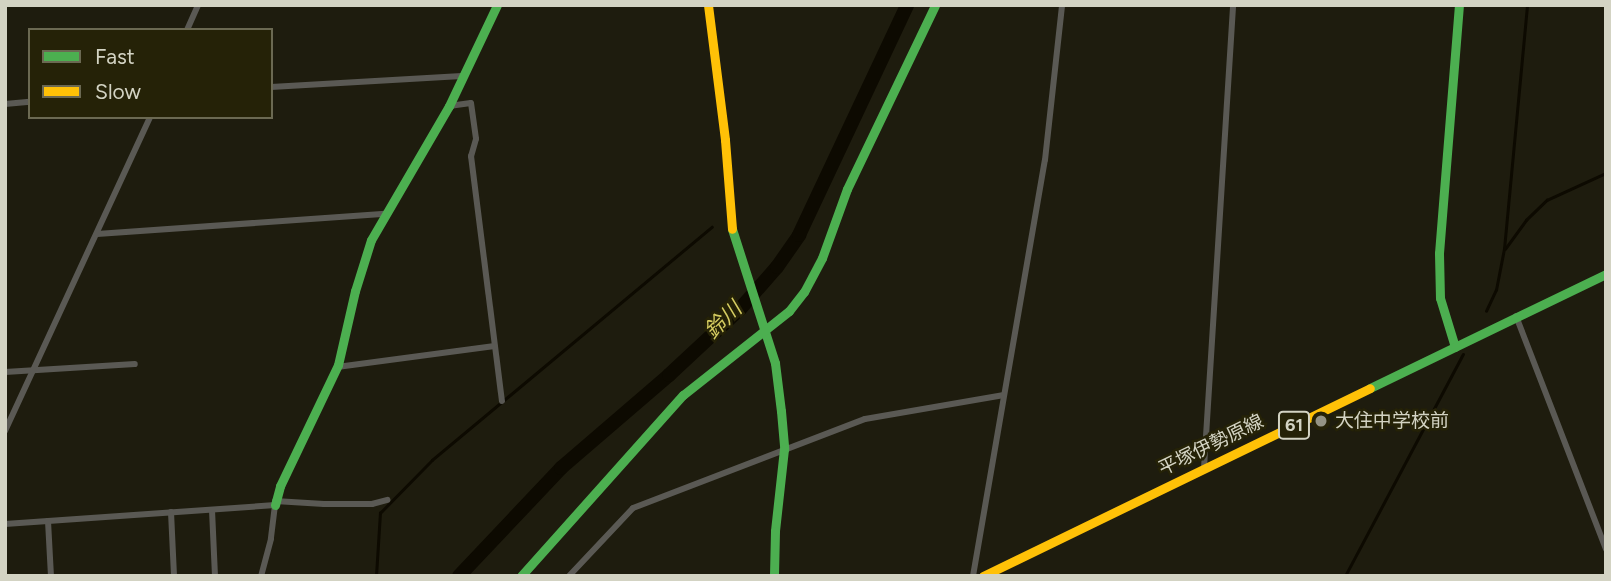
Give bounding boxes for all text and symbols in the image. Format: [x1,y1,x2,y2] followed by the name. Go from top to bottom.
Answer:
[28,28,273,119] legend
[95,44,135,69] text: Fast
[95,79,141,104] text: Slow
[699,296,747,344] water label: 鈴川
[1155,410,1267,480] street label: 平塚伊勢原線
[1276,410,1312,440] road number: 61
[1335,410,1449,432] place label: 大住中学校前
[1313,413,1329,429] marker: 大住中学校前

